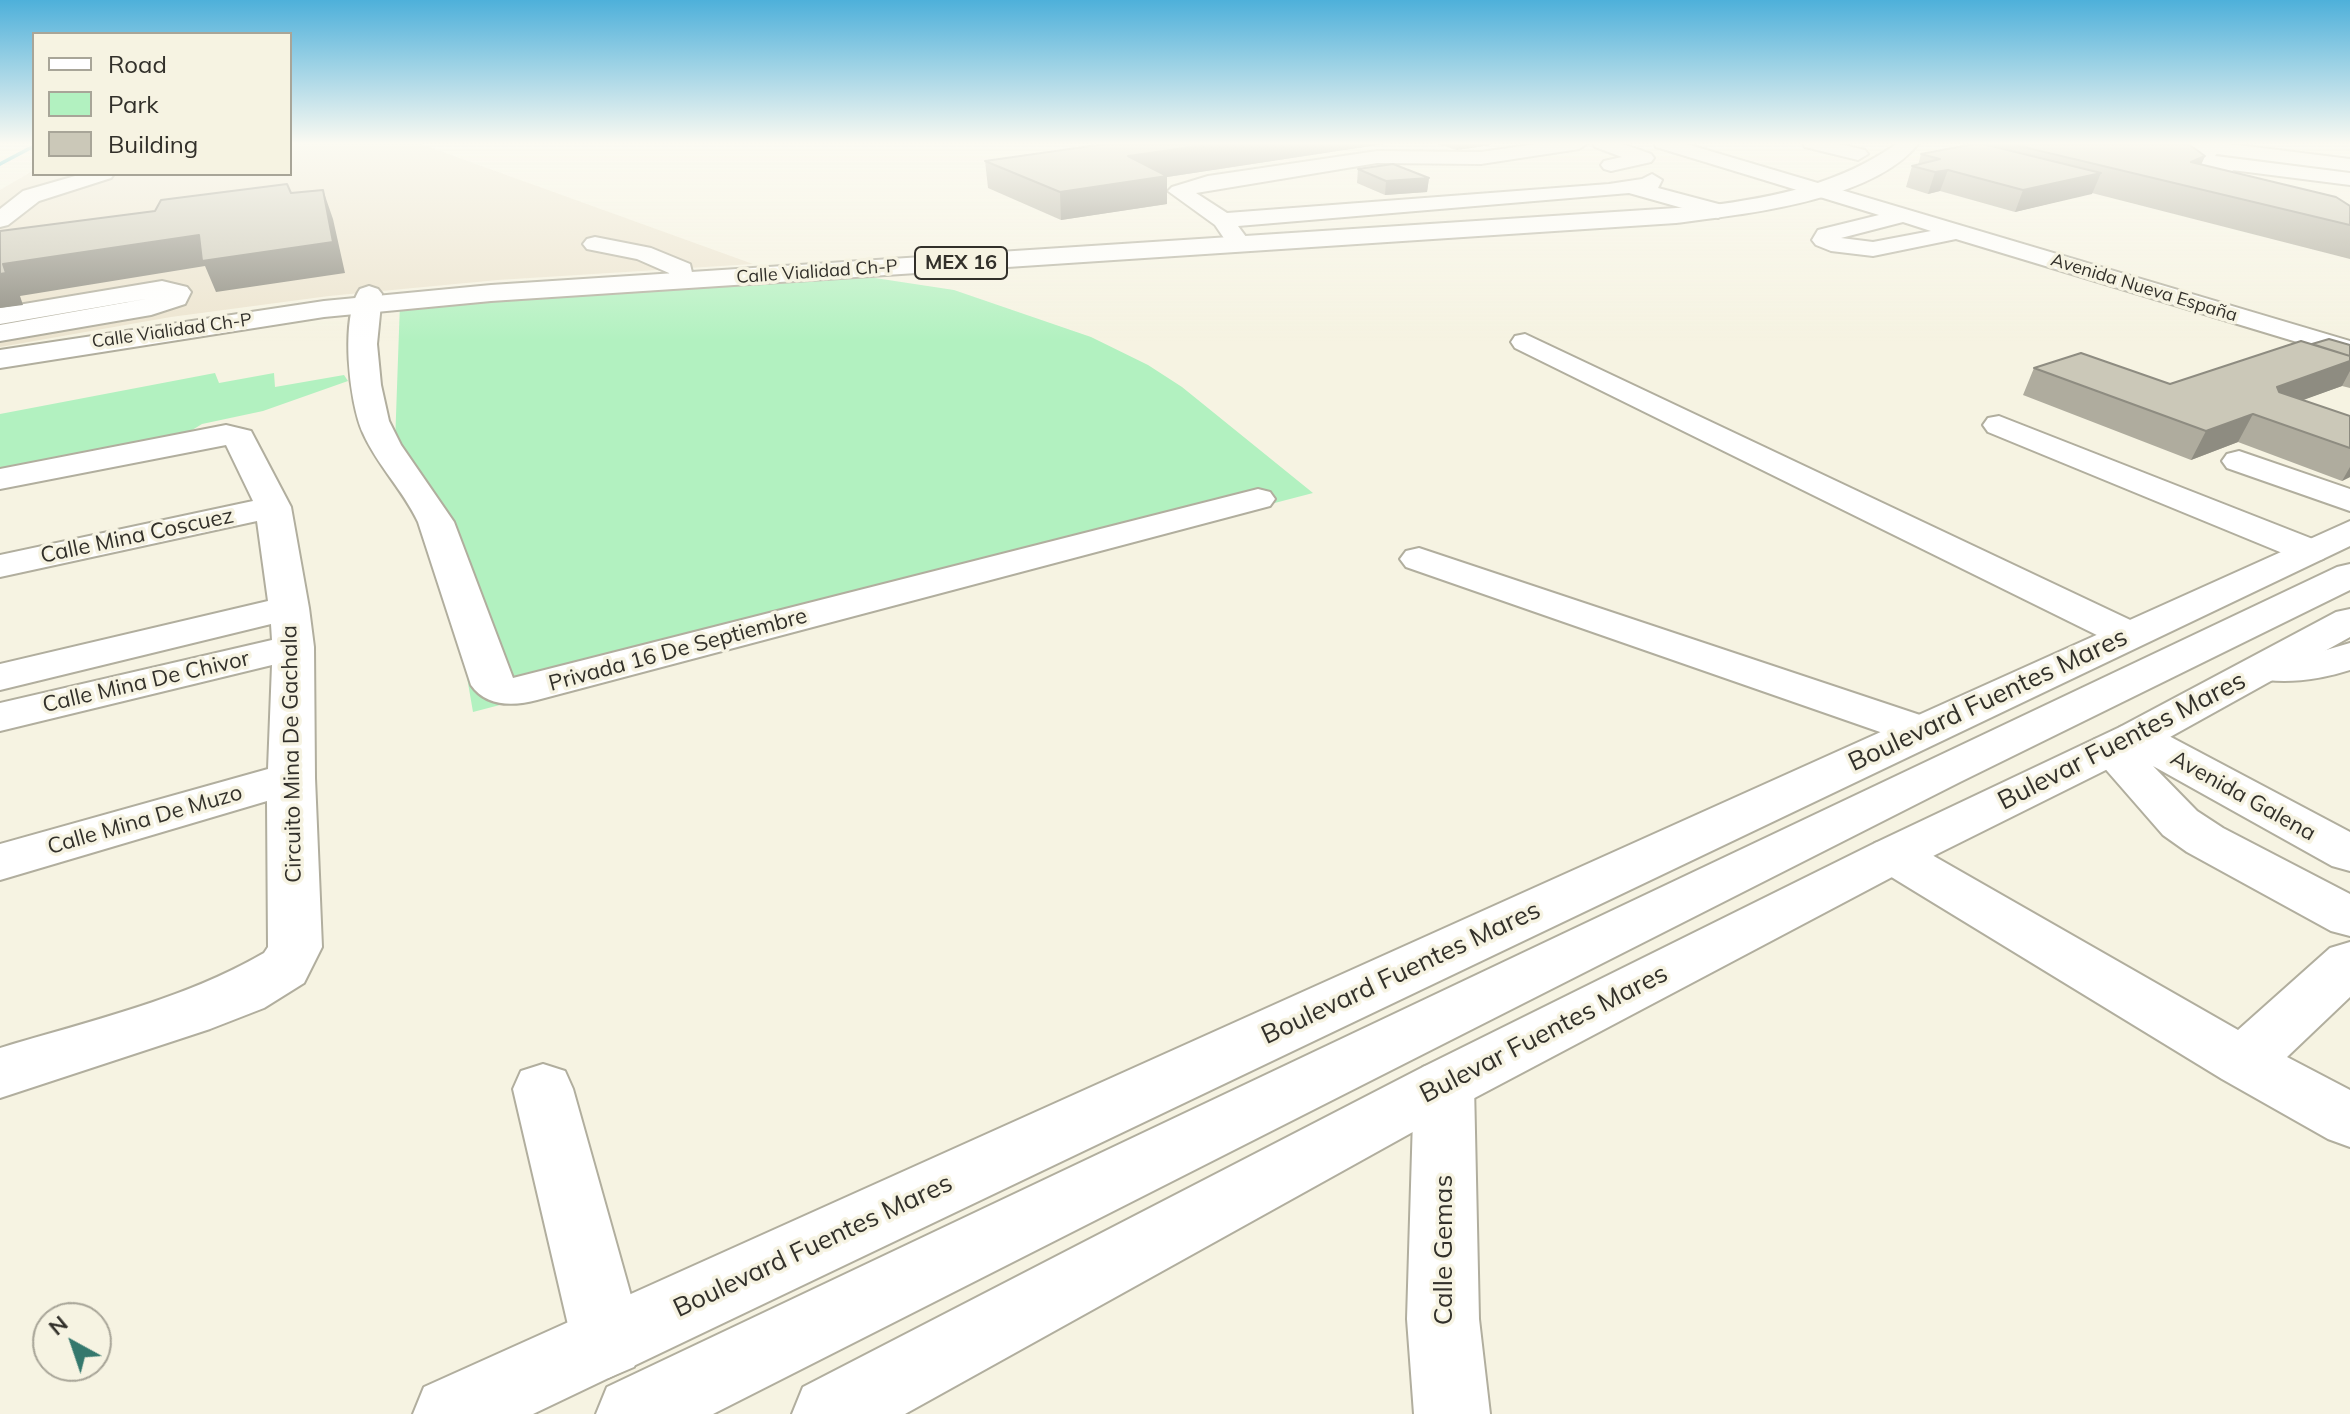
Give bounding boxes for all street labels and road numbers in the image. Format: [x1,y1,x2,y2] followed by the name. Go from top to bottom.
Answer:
[915,247,1007,279] road number: MEX 16
[2048,249,2240,327] street label: Avenida Nueva España
[736,256,898,288] street label: Calle Vialidad Ch-P
[91,309,253,353] street label: Calle Vialidad Ch-P
[38,503,236,569] street label: Calle Mina Coscuez
[546,603,810,697] street label: Privada 16 De Septiembre
[1844,622,2132,778] street label: Boulevard Fuentes Mares
[277,625,307,883] street label: Circuito Mina De Gachala
[40,645,252,719] street label: Calle Mina De Chivor
[1993,665,2251,817] street label: Bulevar Fuentes Mares
[2166,745,2320,847] street label: Avenida Galena
[45,780,245,860] street label: Calle Mina De Muzo
[1257,895,1545,1051] street label: Boulevard Fuentes Mares
[1415,958,1673,1110] street label: Bulevar Fuentes Mares
[669,1168,957,1324] street label: Boulevard Fuentes Mares
[1428,1175,1460,1325] street label: Calle Gemas

